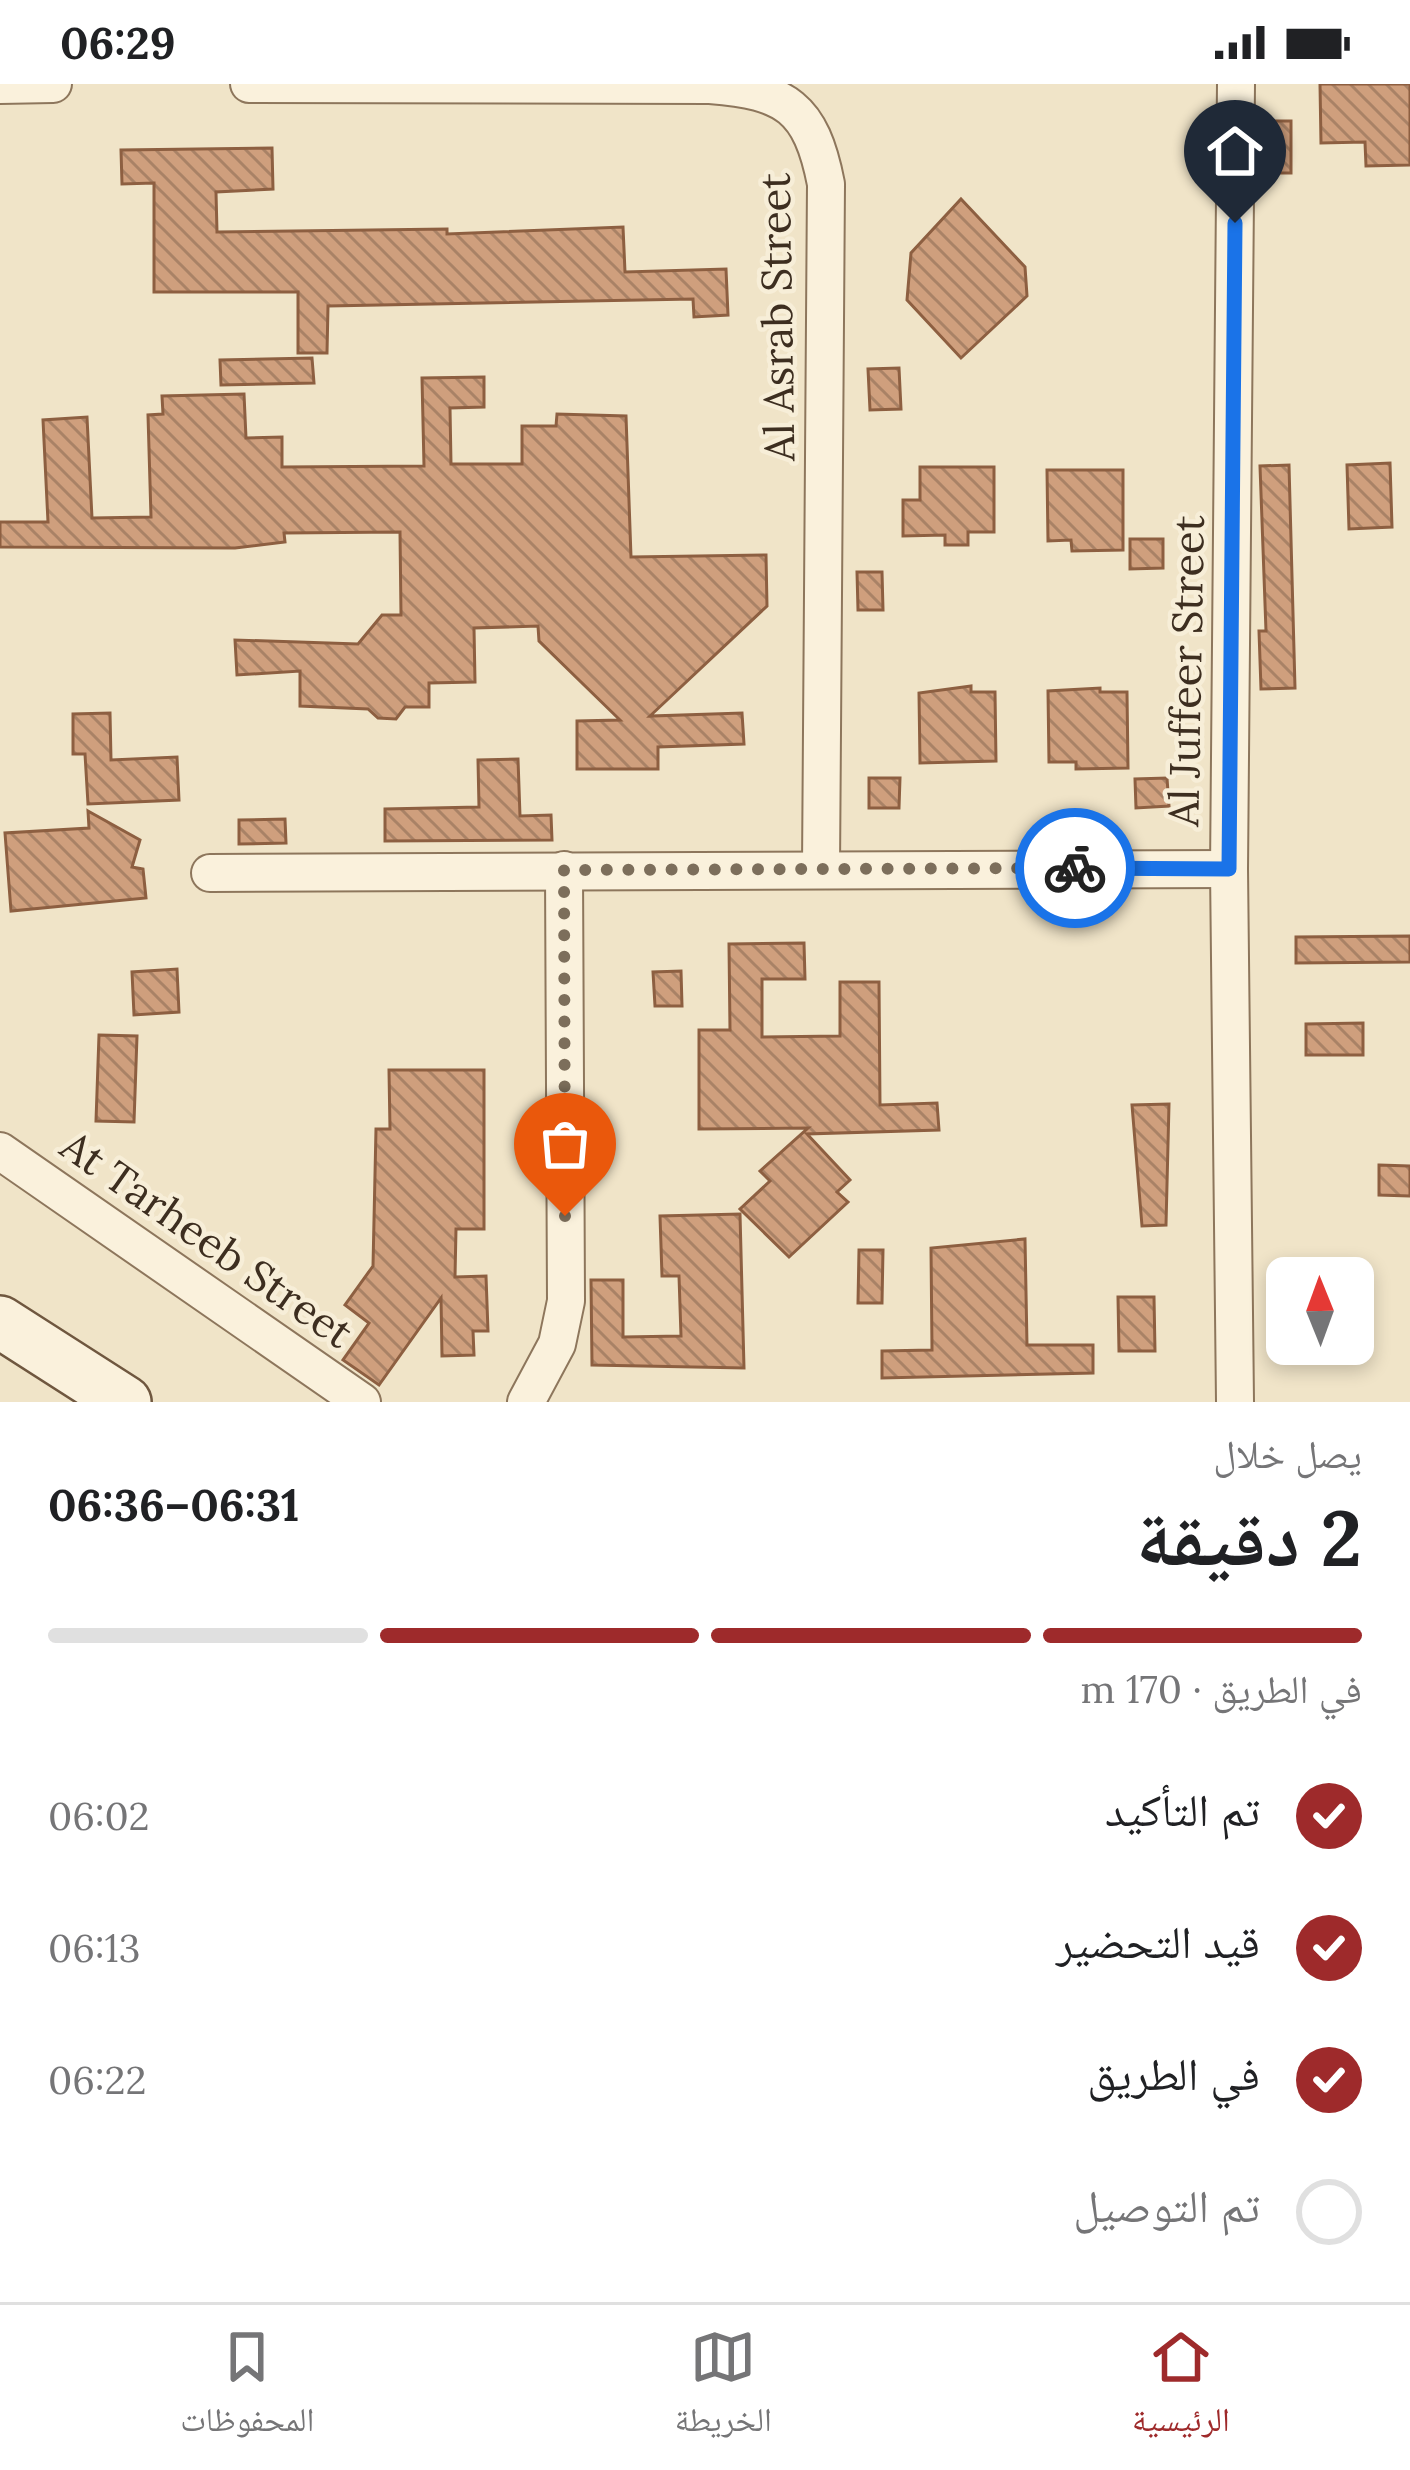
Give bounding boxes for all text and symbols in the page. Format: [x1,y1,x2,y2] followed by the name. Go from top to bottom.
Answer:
[60,14,176,71] text: 06:29
[1184,100,1286,223] pin
[1202,118,1268,184] icon: home
[747,171,807,463] street label: Al Asrab Street
[1156,514,1216,828] street label: Al Juffeer Street
[1015,808,1135,928] courier
[1042,835,1108,901] icon: bike
[514,1093,616,1216] pin
[532,1111,598,1177] icon: bag
[50,1118,364,1360] street label: At Tarheeb Street
[1266,1257,1374,1365] north arrow
[1266,1257,1374,1365] map controls
[1213,1429,1362,1479] text: يصل خلال
[48,1476,299,1533] text: 06:31–06:36
[1136,1488,1362,1587] text: 2 دقيقة
[1081,1664,1362,1714] text: في الطريق · 170 m
[1105,1781,1260,1838] text: تم التأكيد
[1296,1783,1362,1849] icon: check
[48,1791,149,1841] text: 06:02
[1056,1913,1260,1970] text: قيد التحضير
[1296,1915,1362,1981] icon: check
[48,1923,140,1973] text: 06:13
[1087,2045,1260,2102] text: في الطريق
[1296,2047,1362,2113] icon: check
[48,2055,146,2105] text: 06:22
[1073,2177,1260,2234] text: تم التوصيل
[180,2324,314,2452] tab: المحفوظات
[675,2324,772,2452] tab: الخريطة
[1132,2324,1230,2452] tab: الرئيسية

